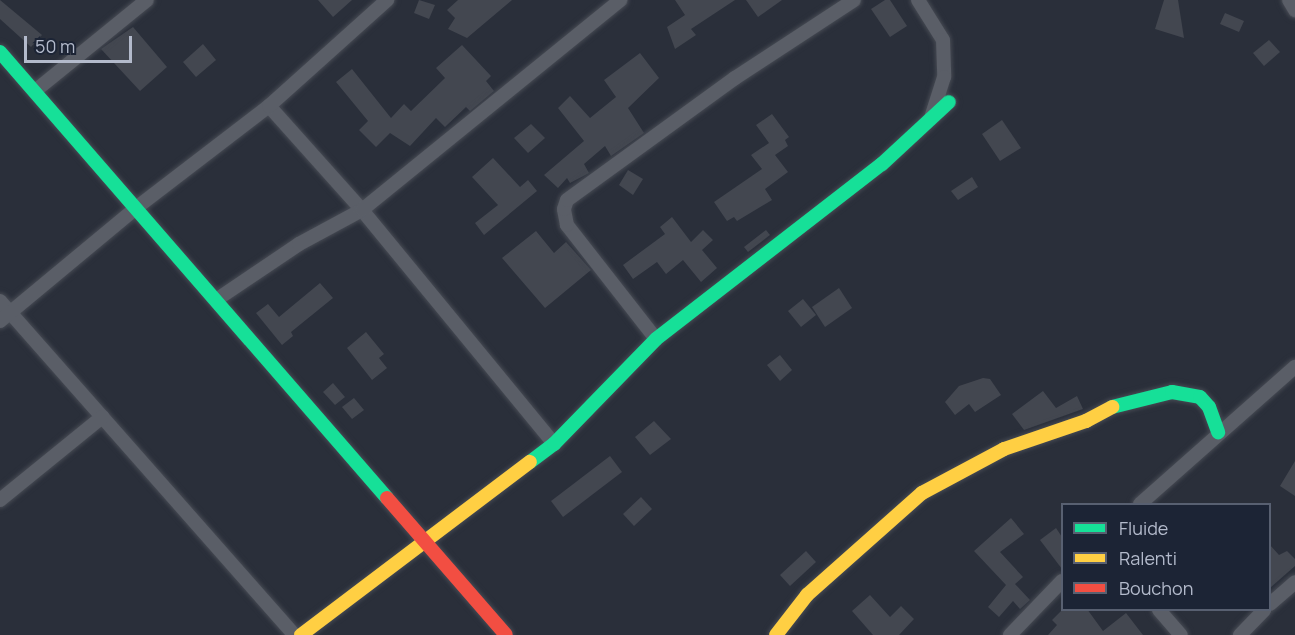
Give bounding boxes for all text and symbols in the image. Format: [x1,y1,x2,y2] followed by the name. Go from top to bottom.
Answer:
[27,24,135,62] scale bar
[35,34,75,58] text: 50 m
[1061,503,1271,611] legend
[1119,516,1168,540] text: Fluide
[1119,546,1177,570] text: Ralenti
[1119,576,1193,600] text: Bouchon

